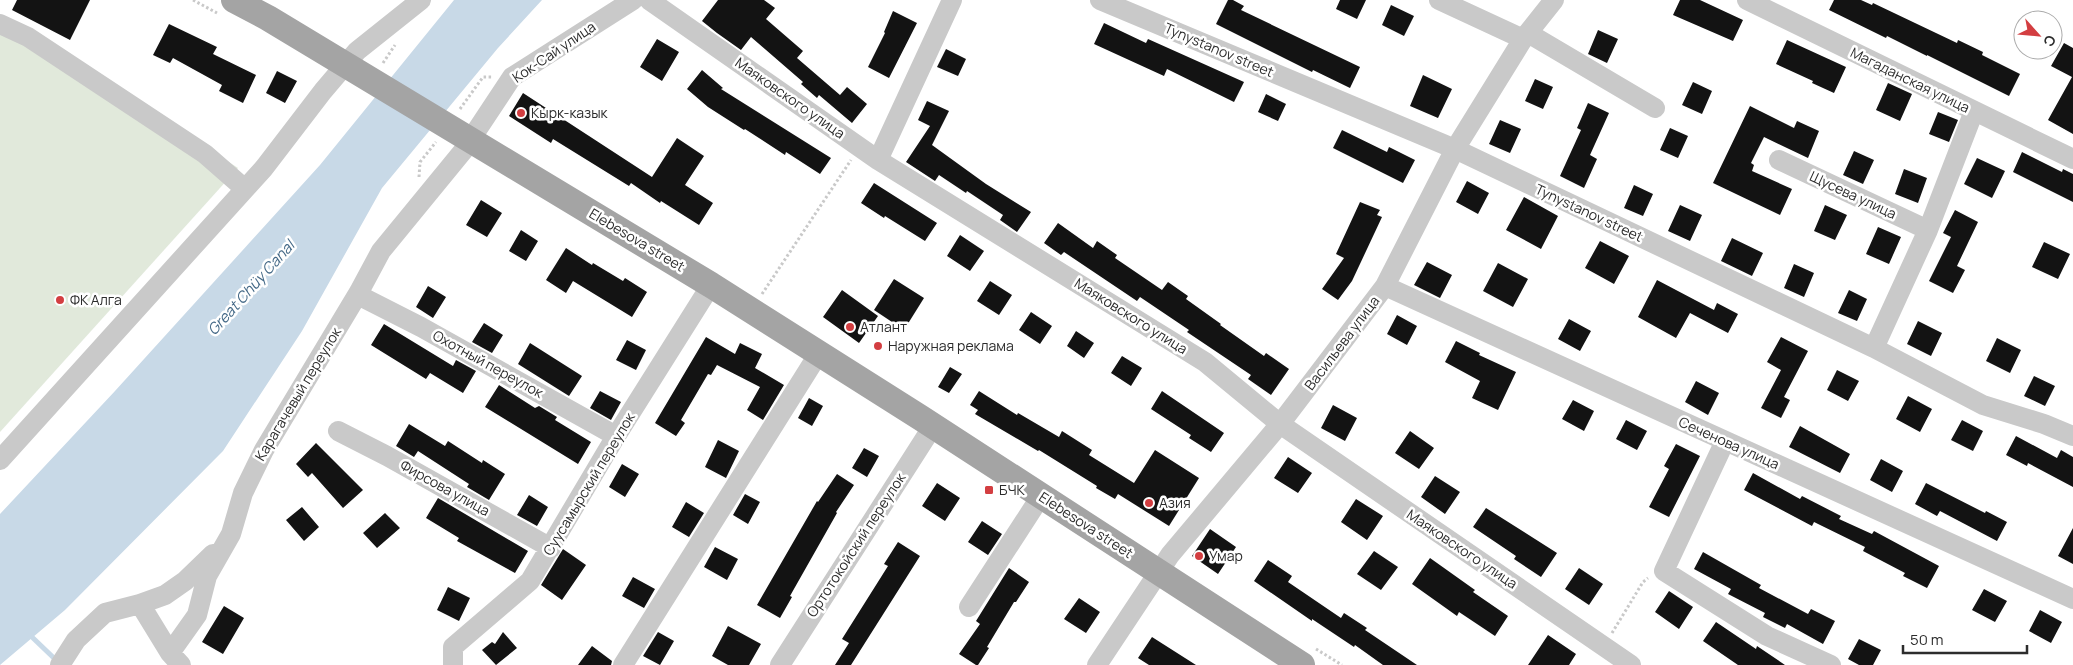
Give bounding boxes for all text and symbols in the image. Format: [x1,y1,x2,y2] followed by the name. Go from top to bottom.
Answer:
[2013,10,2063,60] north arrow
[508,17,599,86] street label: Кок-Сай улица
[1162,18,1277,81] street label: Tynystanov street
[2039,32,2061,50] text: С
[1847,42,1973,117] street label: Магаданская улица
[732,53,849,143] street label: Маяковского улица
[531,103,609,122] place label: Кырк-казык
[515,107,527,119] marker: Кырк-казык
[1807,166,1900,223] street label: Щусева улица
[1532,179,1647,246] street label: Tynystanov street
[586,204,689,276] street label: Elebesova street
[202,234,301,340] water label: Great Chüy Canal
[1071,273,1191,358] street label: Маяковского улица
[70,290,122,309] place label: ФК Алга
[1300,292,1383,394] street label: Васильева улица
[54,294,66,306] marker: ФК Алга
[860,317,907,336] place label: Атлант
[844,321,856,333] marker: Атлант
[250,323,346,464] street label: Карагачевый переулок
[430,325,548,402] street label: Охотный переулок
[888,336,1014,355] place label: Наружная реклама
[872,340,884,352] marker: Наружная реклама
[538,408,639,559] street label: Суусамырский переулок
[1676,412,1782,473] street label: Сеченова улица
[397,455,493,520] street label: Фирсова улица
[802,468,910,620] street label: Ортотокойский переулок
[999,480,1026,499] place label: БЧК
[983,484,995,496] marker: БЧК
[1036,487,1137,562] street label: Elebesova street
[1159,493,1191,512] place label: Азия
[1143,497,1155,509] marker: Азия
[1403,504,1521,593] street label: Маяковского улица
[1209,546,1243,565] place label: Умар
[1193,550,1205,562] marker: Умар
[1903,622,2027,654] scale bar
[1910,629,1944,650] text: 50 m

